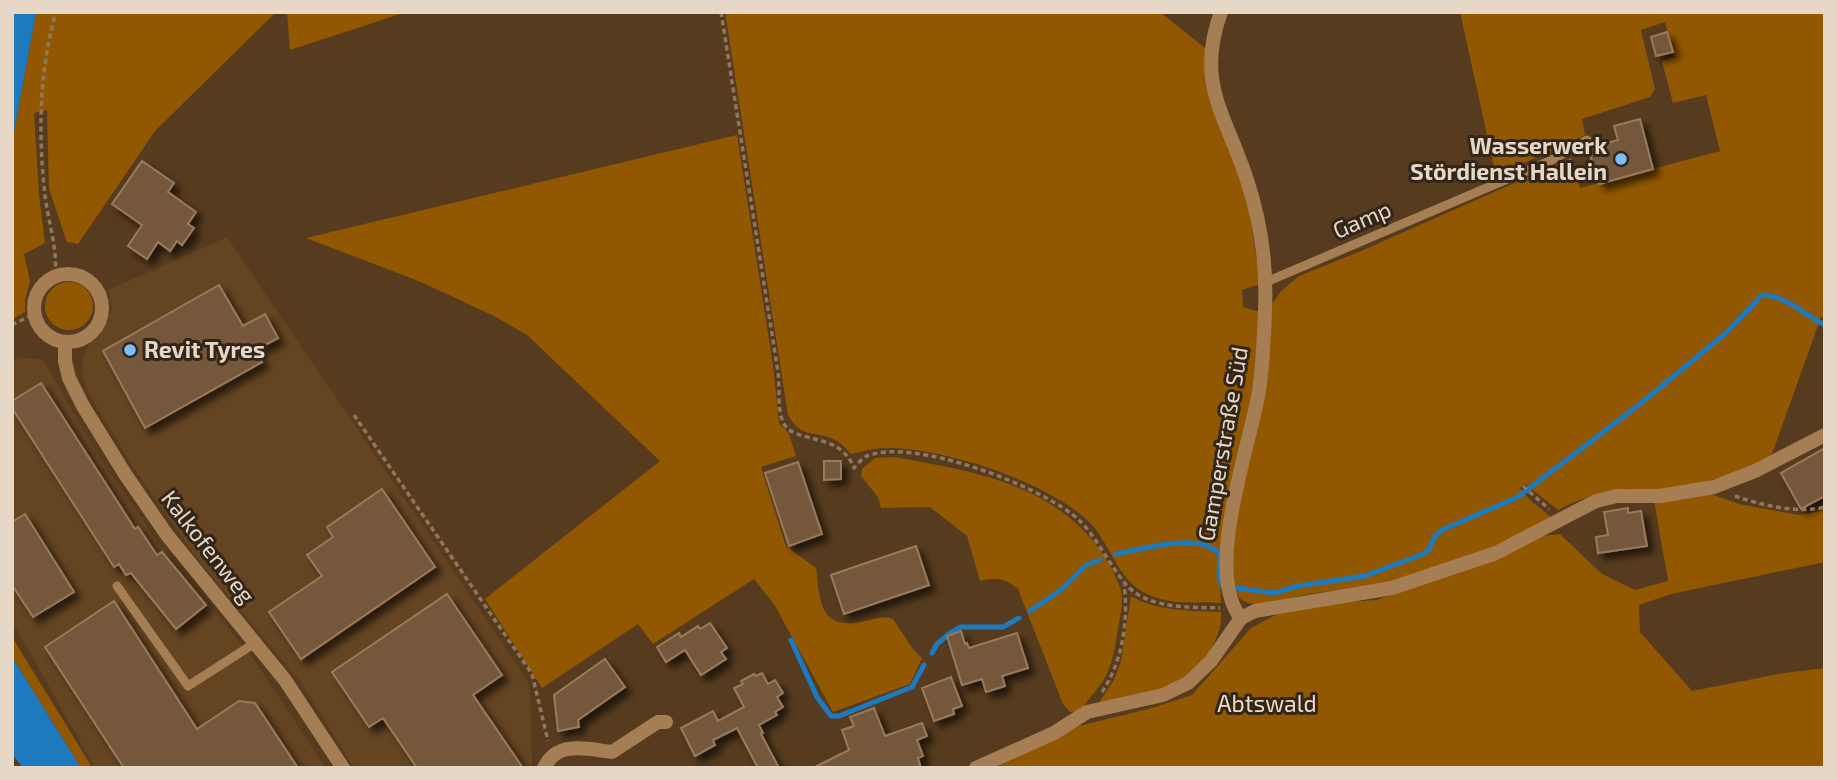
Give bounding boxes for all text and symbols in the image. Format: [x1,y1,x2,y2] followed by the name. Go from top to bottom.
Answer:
[1410,131,1607,185] place label: Wasserwerk Stördienst Hallein
[1613,151,1629,167] marker: Wasserwerk Stördienst Hallein
[1328,194,1395,244] street label: Gamp
[144,335,265,363] place label: Revit Tyres
[122,342,138,358] marker: Revit Tyres
[1191,345,1253,543] street label: Gamperstraße Süd
[156,484,262,609] street label: Kalkofenweg
[1217,689,1317,717] park label: Abtswald

